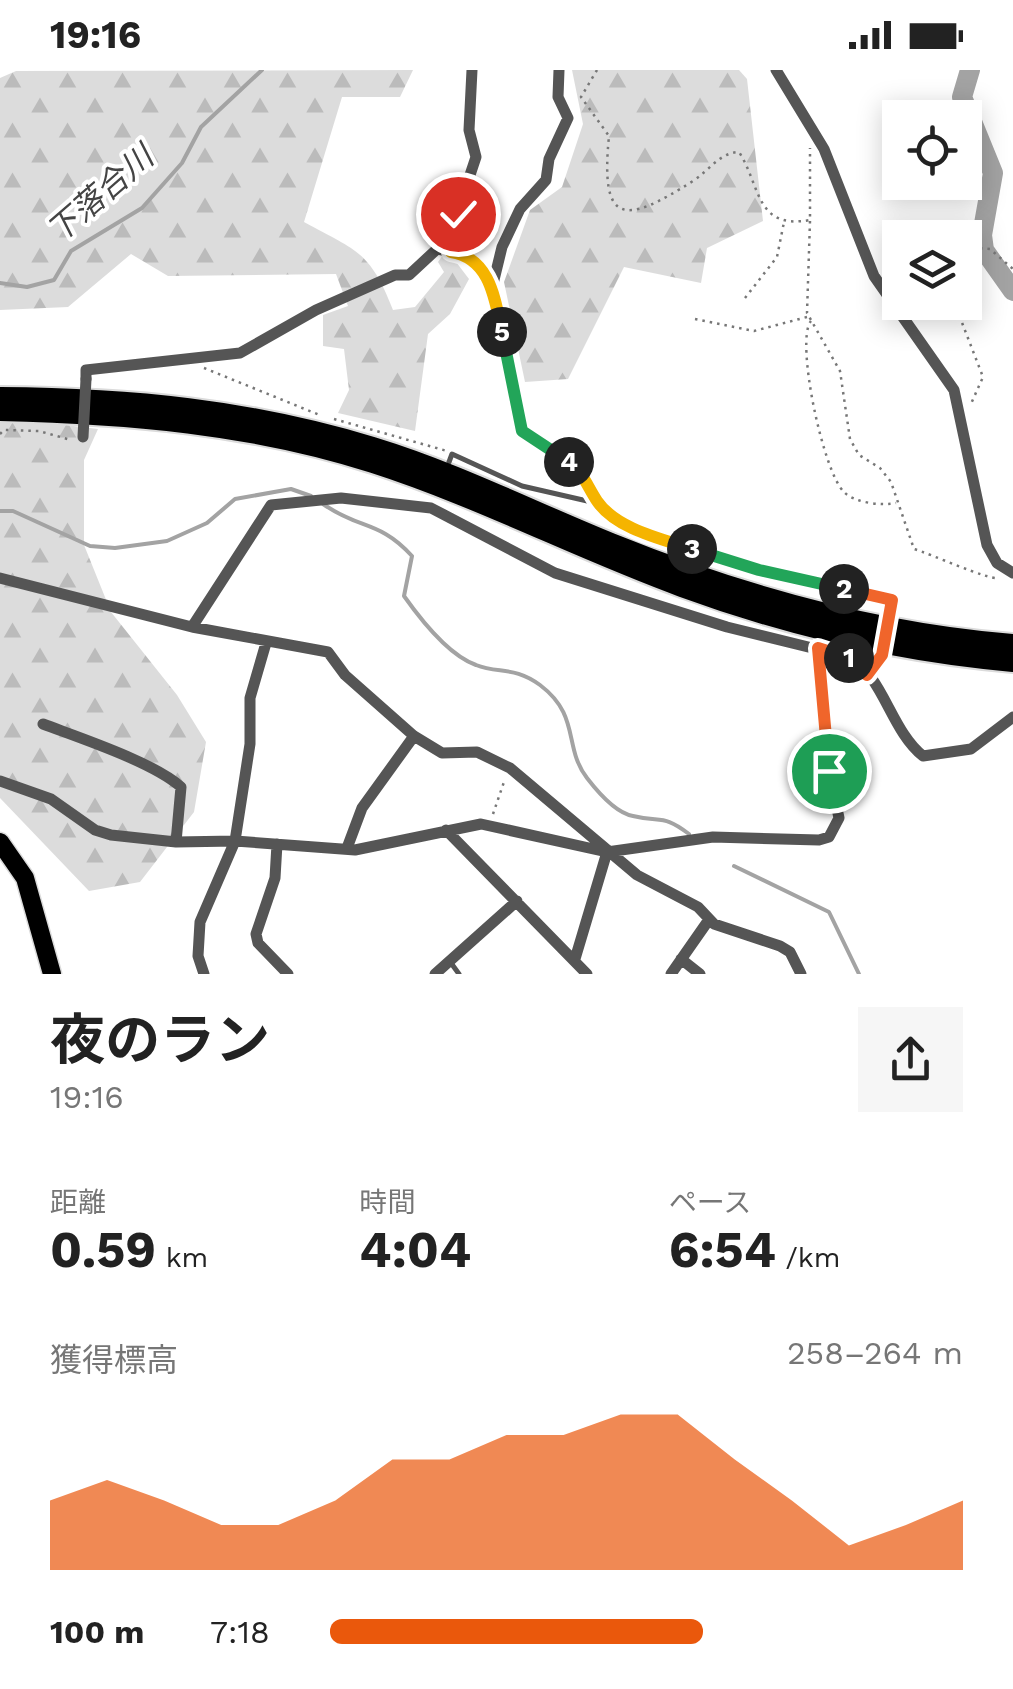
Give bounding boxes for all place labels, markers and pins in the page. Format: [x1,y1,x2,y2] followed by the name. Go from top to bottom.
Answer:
[416,172,501,257] pin
[477,307,527,357] pin: 5
[544,437,594,487] pin: 4
[667,524,717,574] pin: 3
[819,564,869,614] pin: 2
[824,633,874,683] pin: 1
[787,729,872,814] pin

